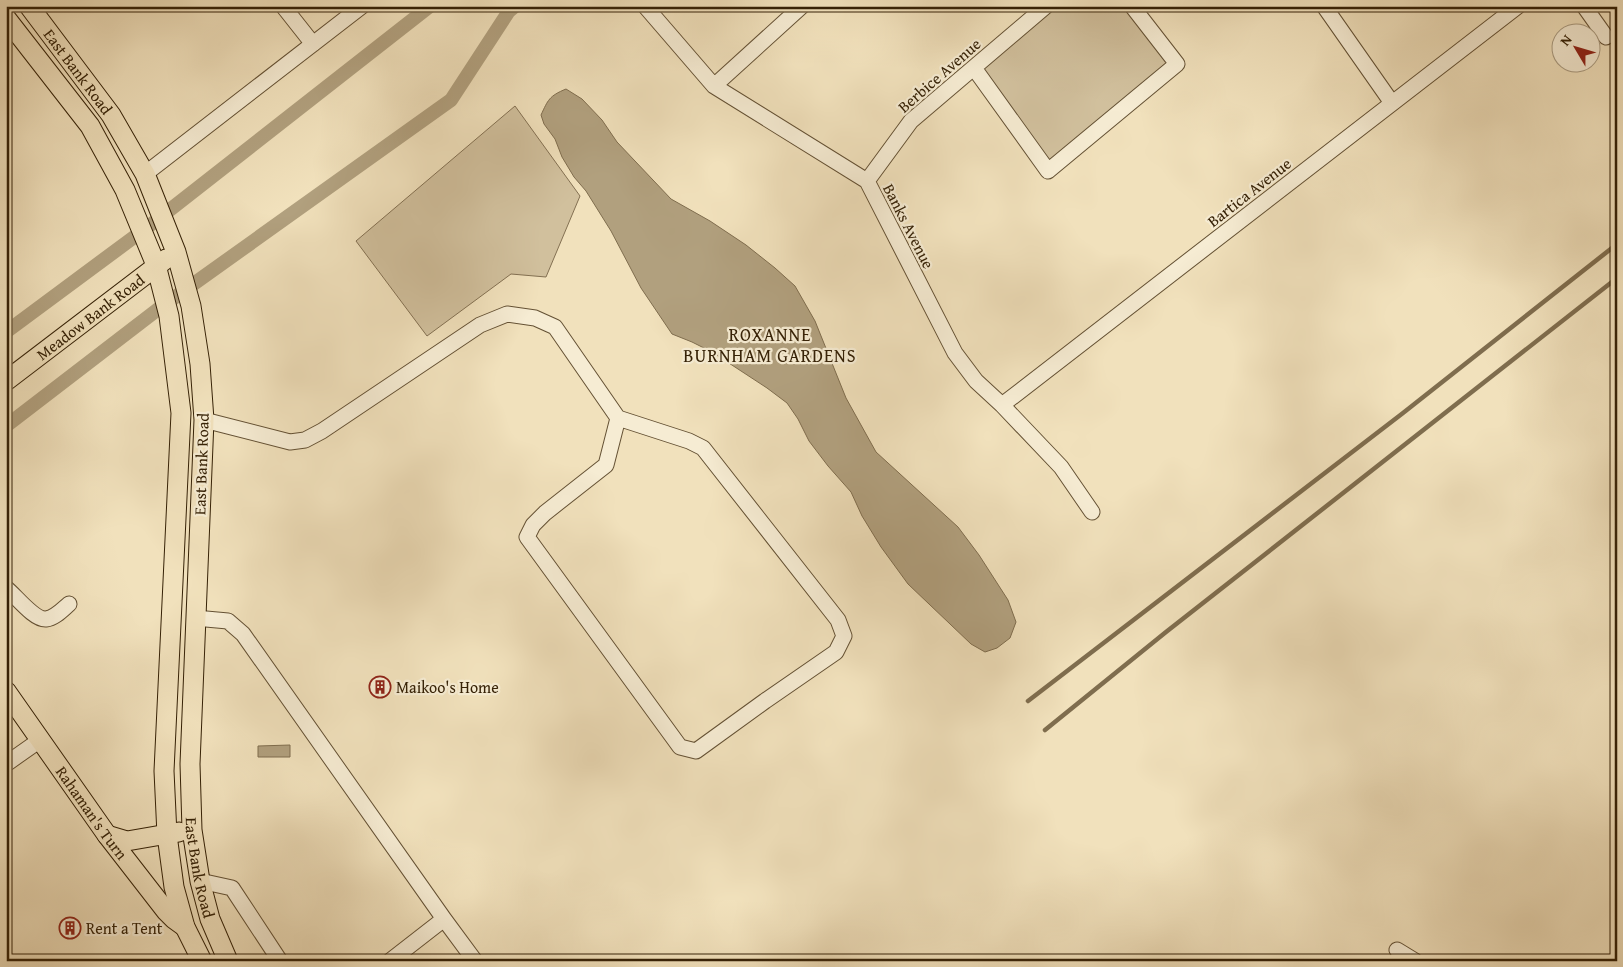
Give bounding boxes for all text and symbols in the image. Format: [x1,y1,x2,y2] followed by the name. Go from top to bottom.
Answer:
[1550,22,1600,72] north arrow
[38,24,119,120] street label: East Bank Road
[1555,30,1577,50] text: N
[892,32,986,118] street label: Berbice Avenue
[1202,152,1296,232] street label: Bartica Avenue
[877,179,941,273] street label: Banks Avenue
[31,267,150,366] street label: Meadow Bank Road
[683,321,857,369] district label: ROXANNE BURNHAM GARDENS
[187,412,215,515] street label: East Bank Road
[368,675,392,699] building icon: Maikoo's Home
[396,675,499,699] place label: Maikoo's Home
[50,761,134,865] street label: Rahaman's Turn
[180,817,221,921] street label: East Bank Road
[58,916,82,940] building icon: Rent a Tent
[86,916,163,940] place label: Rent a Tent

